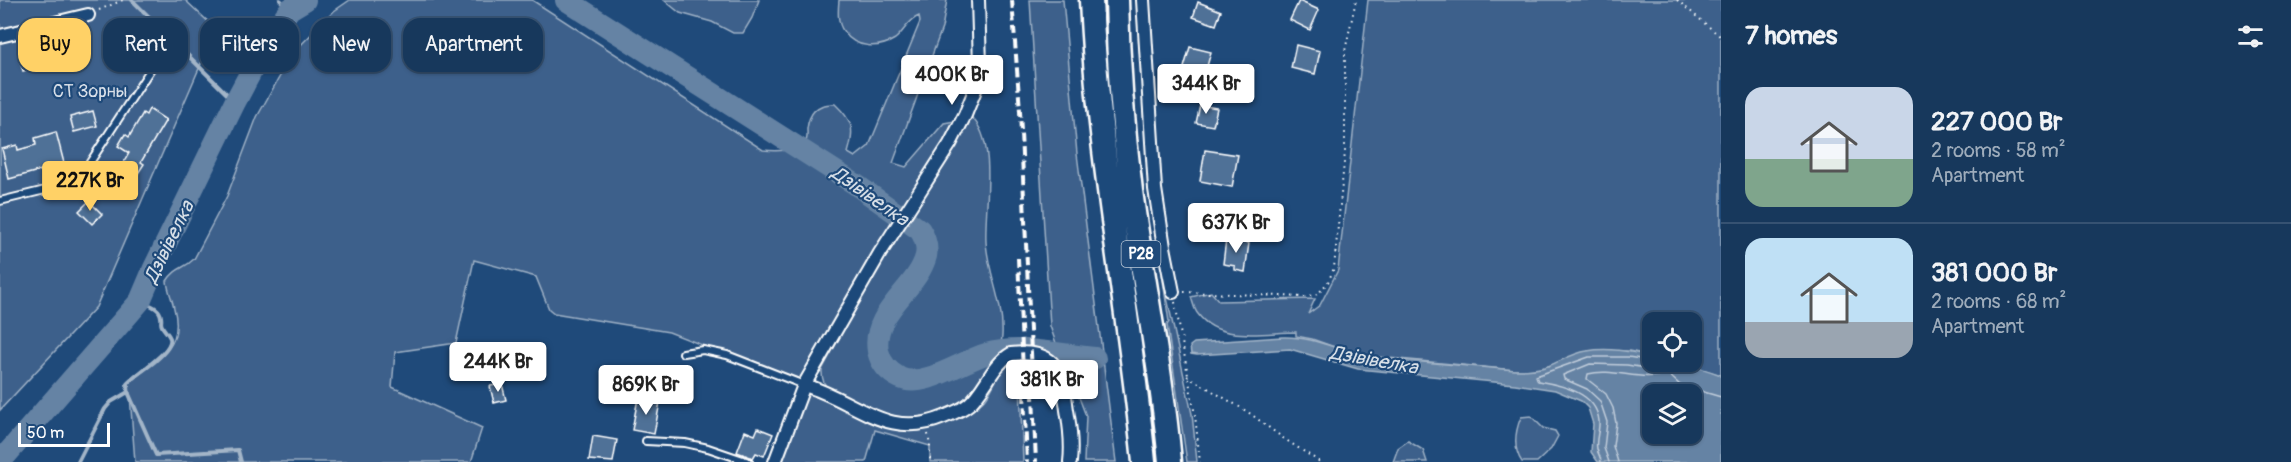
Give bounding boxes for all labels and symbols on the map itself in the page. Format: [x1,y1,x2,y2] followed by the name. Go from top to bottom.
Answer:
[897,55,1007,106] pin: 400K Br
[1151,64,1261,115] pin: 344K Br
[53,80,127,103] park label: СТ Зорны
[826,160,915,233] water label: Дзівівелка
[35,161,145,212] pin: 227K Br
[138,195,200,288] water label: Дзівівелка
[1181,203,1291,254] pin: 637K Br
[1122,241,1160,267] road number: Р28
[1327,340,1421,380] water label: Дзівівелка
[443,342,553,393] pin: 244K Br
[997,360,1107,411] pin: 381K Br
[591,365,701,416] pin: 869K Br
[18,420,110,448] scale bar

